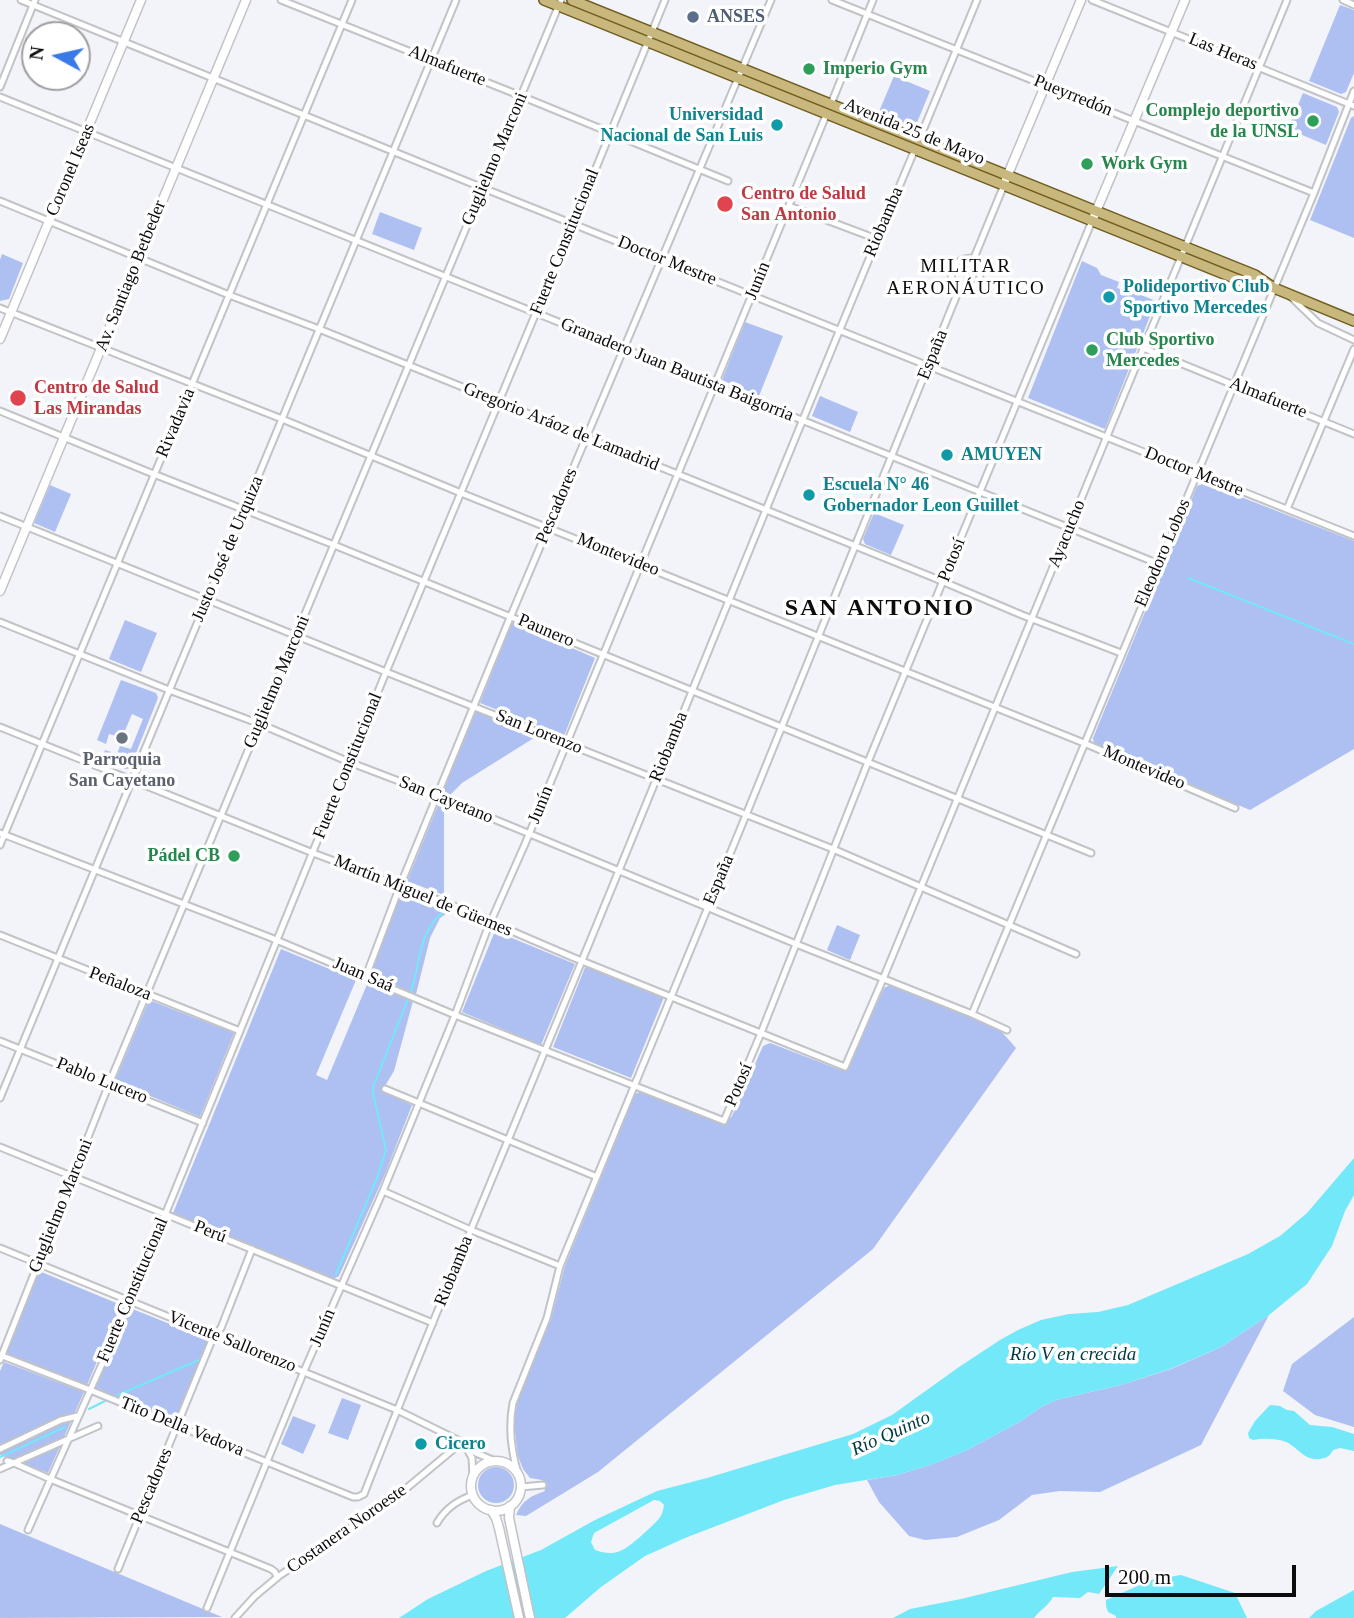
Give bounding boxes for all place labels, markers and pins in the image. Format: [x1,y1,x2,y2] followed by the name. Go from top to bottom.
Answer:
[707,6,765,28] place label: ANSES
[685,9,701,25] marker: ANSES
[823,58,927,80] place label: Imperio Gym
[801,61,817,77] marker: Imperio Gym
[1146,100,1299,142] place label: Complejo deportivo de la UNSL
[600,104,763,146] place label: Universidad Nacional de San Luis
[1305,113,1321,129] marker: Complejo deportivo de la UNSL
[769,117,785,133] marker: Universidad Nacional de San Luis
[1101,153,1188,175] place label: Work Gym
[1079,156,1095,172] marker: Work Gym
[741,183,866,226] place label: Centro de Salud San Antonio
[715,194,735,214] marker: Centro de Salud San Antonio
[1123,276,1270,318] place label: Polideportivo Club Sportivo Mercedes
[1101,289,1117,305] marker: Polideportivo Club Sportivo Mercedes
[1106,329,1215,372] place label: Club Sportivo Mercedes
[1084,342,1100,358] marker: Club Sportivo Mercedes
[34,377,159,420] place label: Centro de Salud Las Mirandas
[8,388,28,408] marker: Centro de Salud Las Mirandas
[961,444,1042,466] place label: AMUYEN
[939,447,955,463] marker: AMUYEN
[823,474,1019,516] place label: Escuela N° 46 Gobernador Leon Guillet
[801,487,817,503] marker: Escuela N° 46 Gobernador Leon Guillet
[114,730,130,746] marker: Parroquia San Cayetano
[69,749,175,792] place label: Parroquia San Cayetano
[147,845,220,867] place label: Pádel CB
[226,848,242,864] marker: Pádel CB
[435,1433,486,1455] place label: Cicero
[413,1436,429,1452] marker: Cicero

